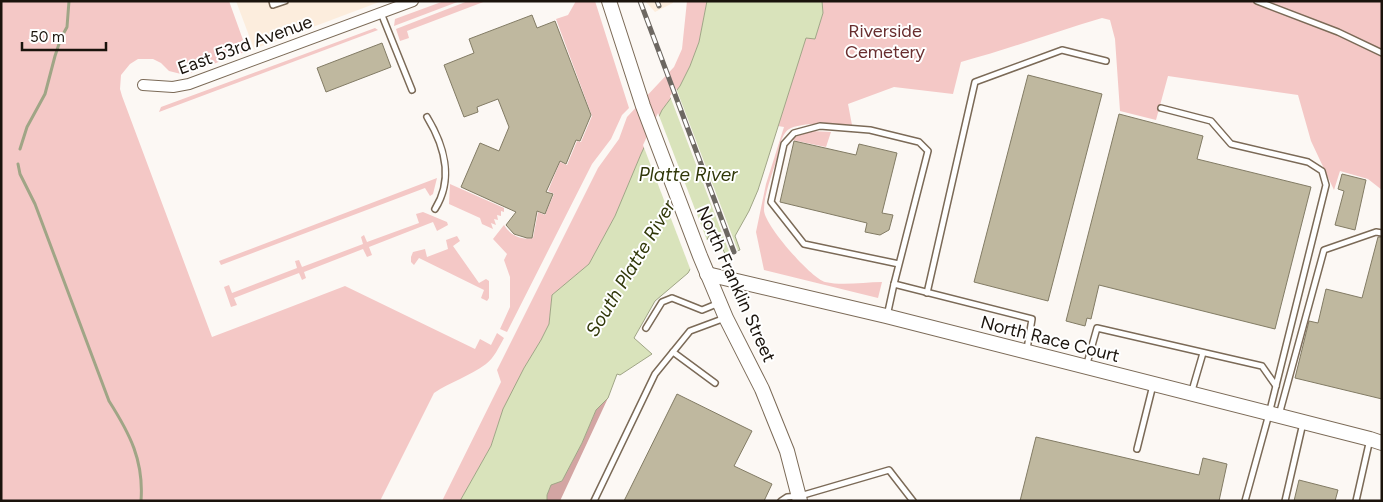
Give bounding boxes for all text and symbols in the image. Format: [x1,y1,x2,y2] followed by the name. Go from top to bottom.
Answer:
[175,10,315,80] street label: East 53rd Avenue
[22,20,106,52] scale bar
[845,20,926,63] park label: Riverside Cemetery
[30,28,65,46] text: 50 m
[639,163,738,186] water label: Platte River
[581,195,680,341] water label: South Platte River
[692,203,780,366] street label: North Franklin Street
[978,311,1122,367] street label: North Race Court

